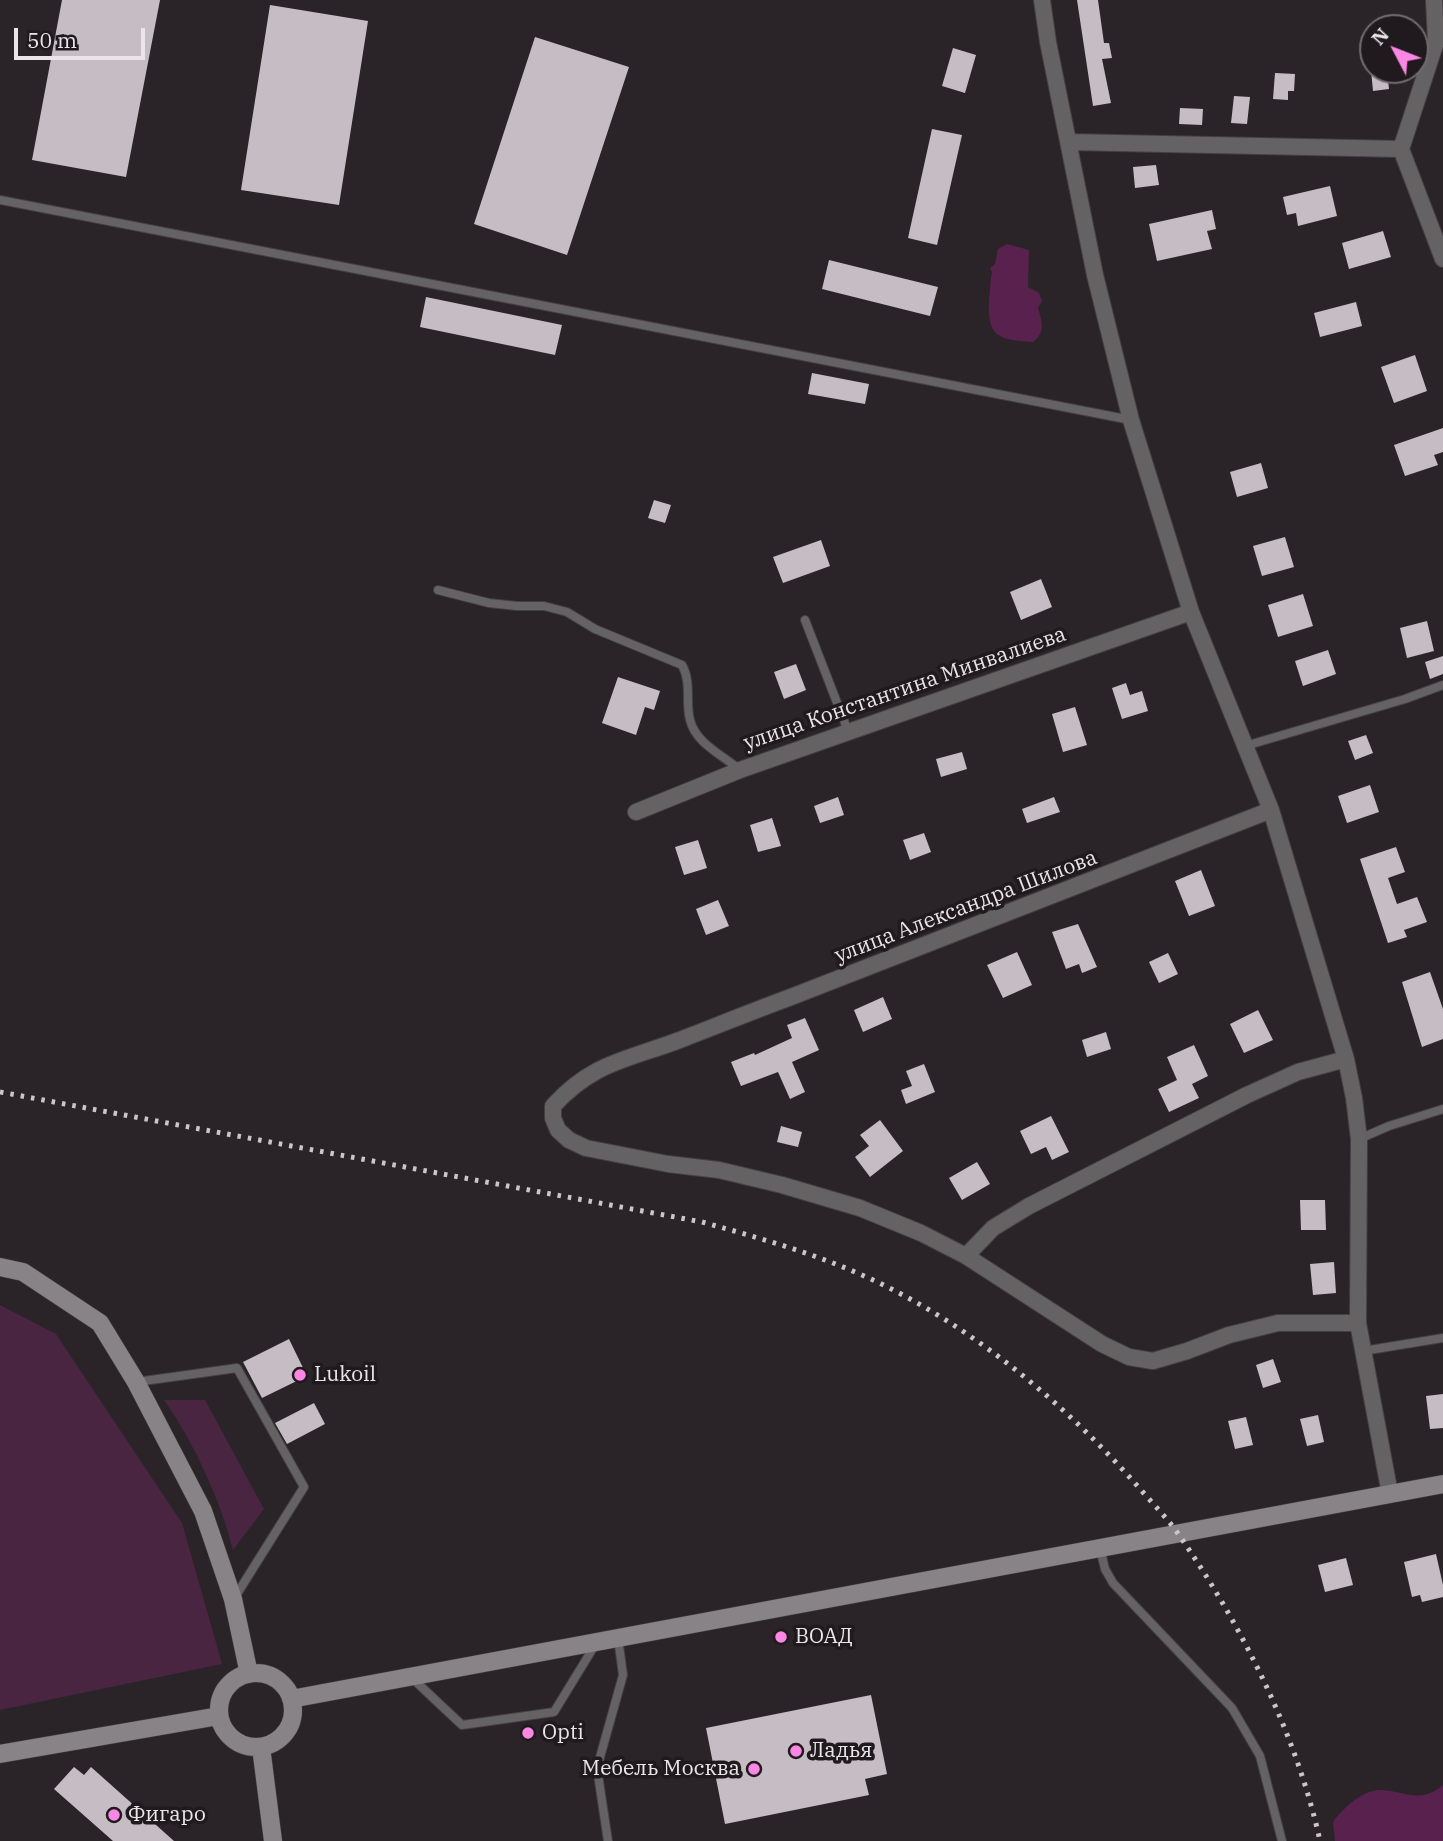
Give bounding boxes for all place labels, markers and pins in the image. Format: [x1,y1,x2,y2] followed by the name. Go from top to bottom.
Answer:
[314,1362,376,1388] place label: Lukoil
[292,1367,308,1383] marker: Lukoil
[795,1624,853,1650] place label: ВОАД
[773,1629,789,1645] marker: ВОАД
[542,1720,584,1746] place label: Opti
[520,1725,536,1741] marker: Opti
[810,1738,872,1764] place label: Ладья
[788,1743,804,1759] marker: Ладья
[582,1756,740,1782] place label: Мебель Москва
[746,1761,762,1777] marker: Мебель Москва
[128,1802,206,1828] place label: Фигаро
[106,1807,122,1823] marker: Фигаро

